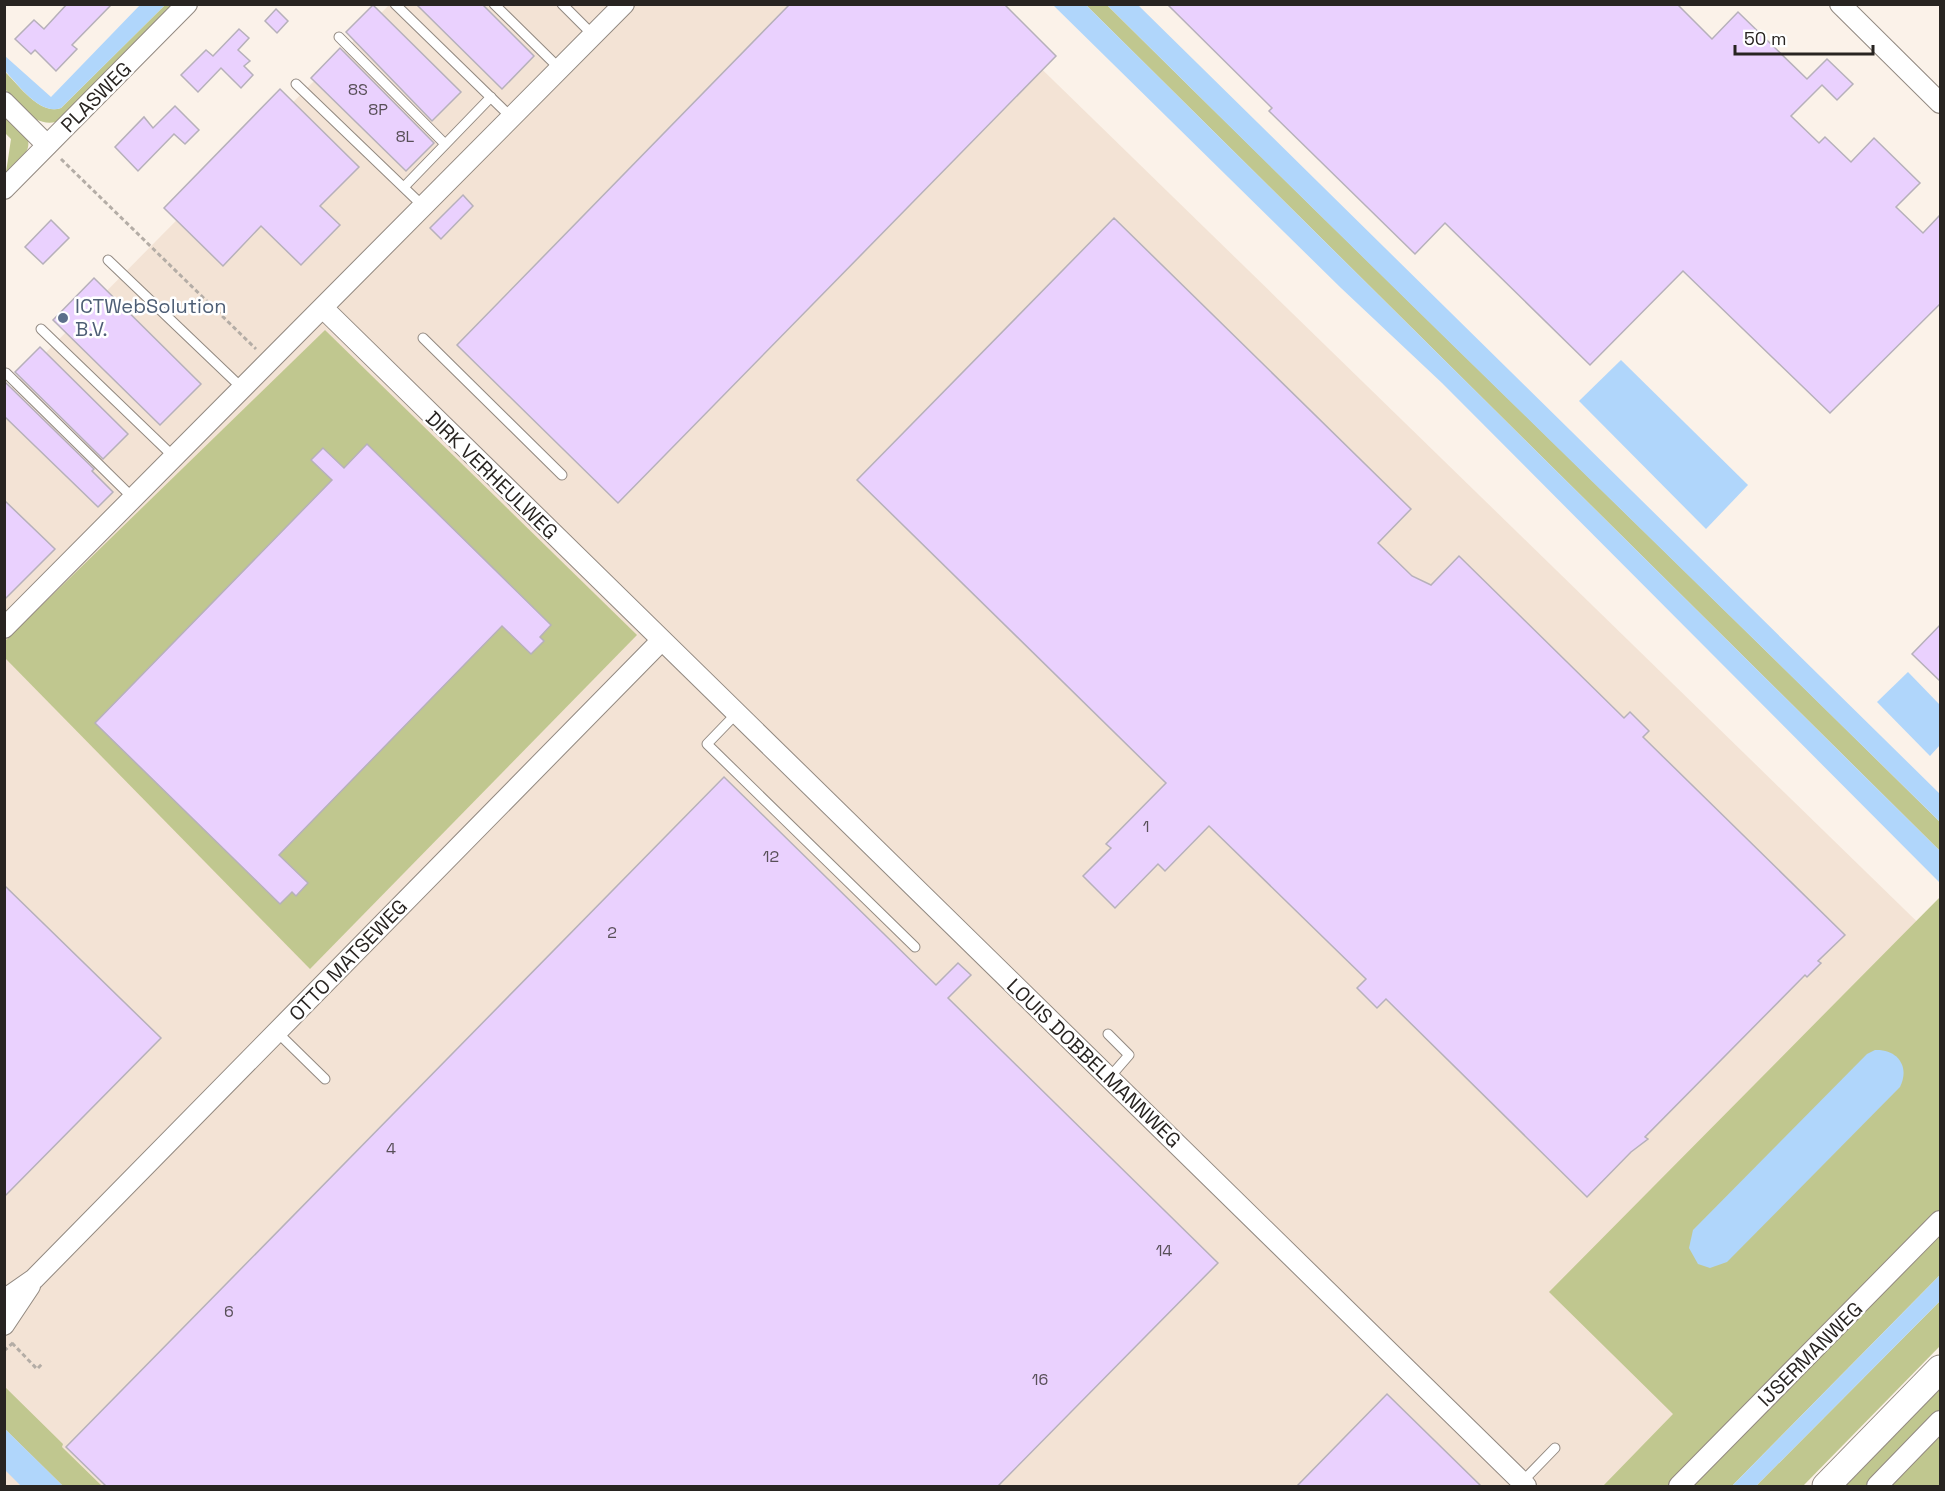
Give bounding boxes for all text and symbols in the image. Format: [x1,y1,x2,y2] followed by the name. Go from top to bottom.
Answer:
[1735,18,1873,56] scale bar
[1744,27,1786,50] text: 50 m
[55,56,137,138] street label: PLASWEG
[348,79,368,100] house number: 8S
[368,99,388,120] house number: 8P
[396,126,415,147] house number: 8L
[75,293,227,342] place label: ICTWebSolution B.V.
[56,311,70,325] marker: ICTWebSolution B.V.
[420,405,564,545] street label: DIRK VERHEULWEG
[1143,816,1149,837] house number: 1
[763,846,779,867] house number: 12
[283,894,413,1026] street label: OTTO MATSEWEG
[607,922,617,943] house number: 2
[1001,973,1187,1153] street label: LOUIS DOBBELMANNWEG
[386,1138,396,1159] house number: 4
[1156,1240,1172,1261] house number: 14
[1752,1296,1868,1412] street label: IJSERMANWEG
[224,1301,234,1322] house number: 6
[1032,1369,1048,1390] house number: 16

